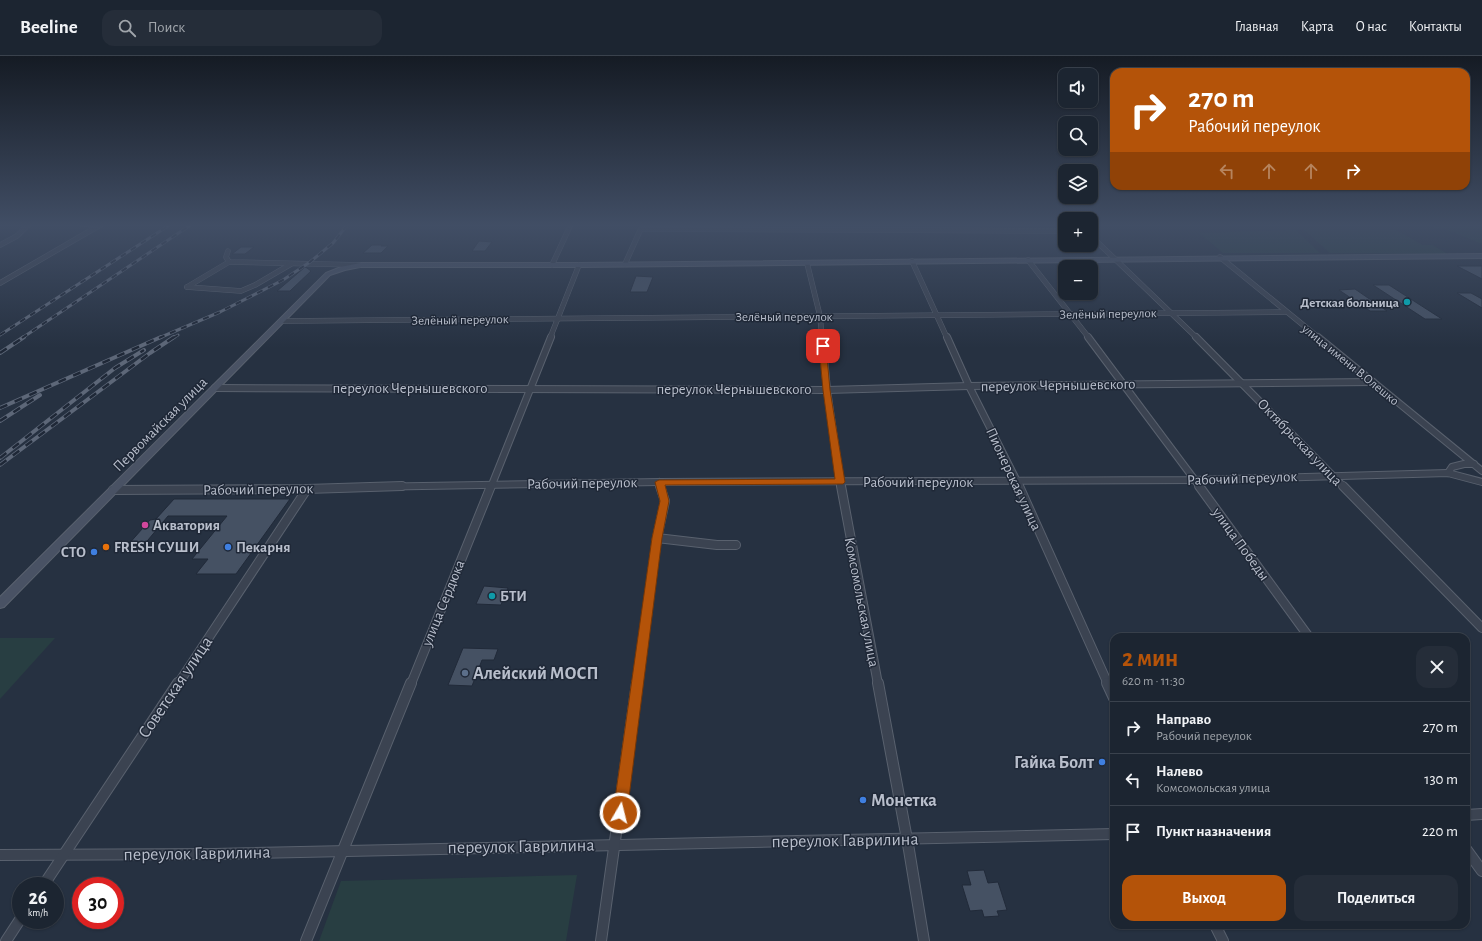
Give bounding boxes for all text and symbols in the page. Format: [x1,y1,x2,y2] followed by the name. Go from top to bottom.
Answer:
[102,10,382,46] search box
[116,17,138,39] icon: search
[20,18,78,37] text: Beeline
[148,20,185,35] text: Поиск
[1235,20,1279,34] text: Главная
[1301,20,1334,34] text: Карта
[1356,20,1387,34] text: О нас
[1409,20,1462,34] text: Контакты
[1058,68,1098,300] map controls
[1058,68,1098,108] button: sound
[1122,84,1174,136] icon: right
[1188,85,1255,113] text: 270 m
[1058,116,1098,156] button: search
[1188,118,1320,136] text: Рабочий переулок
[1216,160,1238,182] icon: left
[1258,160,1280,182] icon: ahead
[1300,160,1322,182] icon: ahead
[1342,160,1364,182] icon: right
[1058,164,1098,204] button: layers
[1058,212,1098,252] button: +
[1058,260,1098,300] button: −
[1300,297,1399,310] place label: Детская больница
[1402,297,1412,307] marker: Детская больница
[1059,307,1157,322] street label: Зелёный переулок
[735,311,833,324] street label: Зелёный переулок
[411,313,509,328] street label: Зелёный переулок
[1298,322,1401,408] street label: улица имени В.Олешко
[806,329,840,363] pin
[812,335,834,357] icon: arrive
[110,374,210,474] street label: Первомайская улица
[980,377,1136,394] street label: переулок Чернышевского
[333,381,487,396] street label: переулок Чернышевского
[657,382,811,397] street label: переулок Чернышевского
[1254,396,1345,489] street label: Октябрьская улица
[983,425,1044,533] street label: Пионерская улица
[1187,469,1298,488] street label: Рабочий переулок
[527,475,637,492] street label: Рабочий переулок
[863,475,973,490] street label: Рабочий переулок
[203,481,313,498] street label: Рабочий переулок
[1209,504,1272,584] street label: улица Победы
[153,518,220,533] place label: Акватория
[140,520,150,530] marker: Акватория
[842,536,881,668] street label: Комсомольская улица
[114,540,199,555] place label: FRESH СУШИ
[236,540,290,555] place label: Пекарня
[101,542,111,552] marker: FRESH СУШИ
[223,542,233,552] marker: Пекарня
[61,545,86,560] place label: СТО
[89,547,99,557] marker: СТО
[419,558,468,649] street label: улица Сердюка
[500,589,527,604] place label: БТИ
[487,591,497,601] marker: БТИ
[135,633,216,742] street label: Советская улица
[1416,646,1458,688] button: close
[1122,647,1178,671] text: 2 мин
[473,665,599,683] place label: Алейский МОСП
[460,668,470,678] marker: Алейский МОСП
[1122,675,1185,688] text: 620 m · 11:30
[1156,712,1211,727] text: Направо
[1122,717,1144,739] icon: right
[1423,720,1458,735] text: 270 m
[1156,730,1252,743] text: Рабочий переулок
[1014,754,1095,772] place label: Гайка Болт
[1097,757,1107,767] marker: Гайка Болт
[1156,764,1203,779] text: Налево
[1122,769,1144,791] icon: left
[1424,772,1458,787] text: 130 m
[1156,782,1270,795] text: Комсомольская улица
[599,792,641,834] position arrow
[871,792,937,810] place label: Монетка
[858,795,868,805] marker: Монетка
[1122,821,1144,843] icon: arrive
[1156,824,1271,839] text: Пункт назначения
[1422,824,1458,839] text: 220 m
[771,831,919,851] street label: переулок Гаврилина
[447,837,595,857] street label: переулок Гаврилина
[123,844,271,864] street label: переулок Гаврилина
[1122,875,1286,921] button: Выход
[1294,875,1458,921] button: Поделиться
[72,877,124,929] speed limit sign: 30
[28,888,48,908] text: 26
[28,908,48,918] text: km/h

